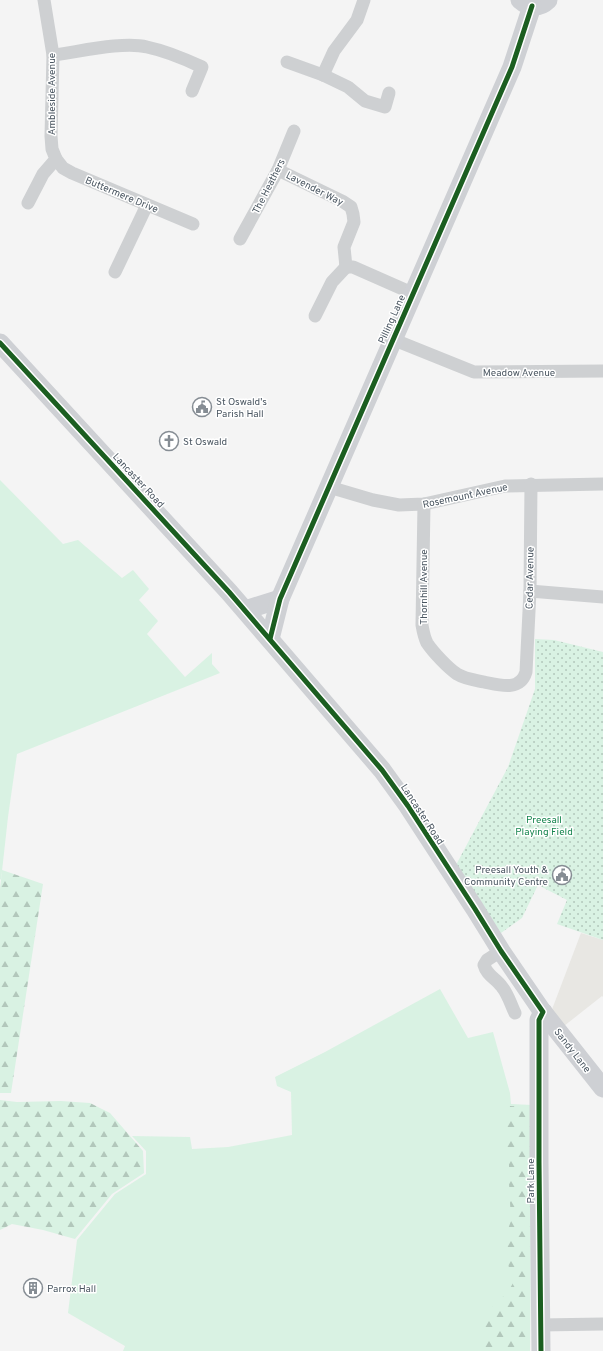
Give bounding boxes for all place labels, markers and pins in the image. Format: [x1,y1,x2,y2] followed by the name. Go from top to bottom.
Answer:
[191,396,213,418] public building icon: St Oswald's Parish Hall
[216,396,267,421] place label: St Oswald's Parish Hall
[158,430,180,452] church icon: St Oswald
[183,436,227,449] place label: St Oswald
[464,864,548,889] place label: Preesall Youth & Community Centre
[551,864,573,886] public building icon: Preesall Youth & Community Centre
[22,1277,44,1299] building icon: Parrox Hall
[47,1283,96,1296] place label: Parrox Hall

